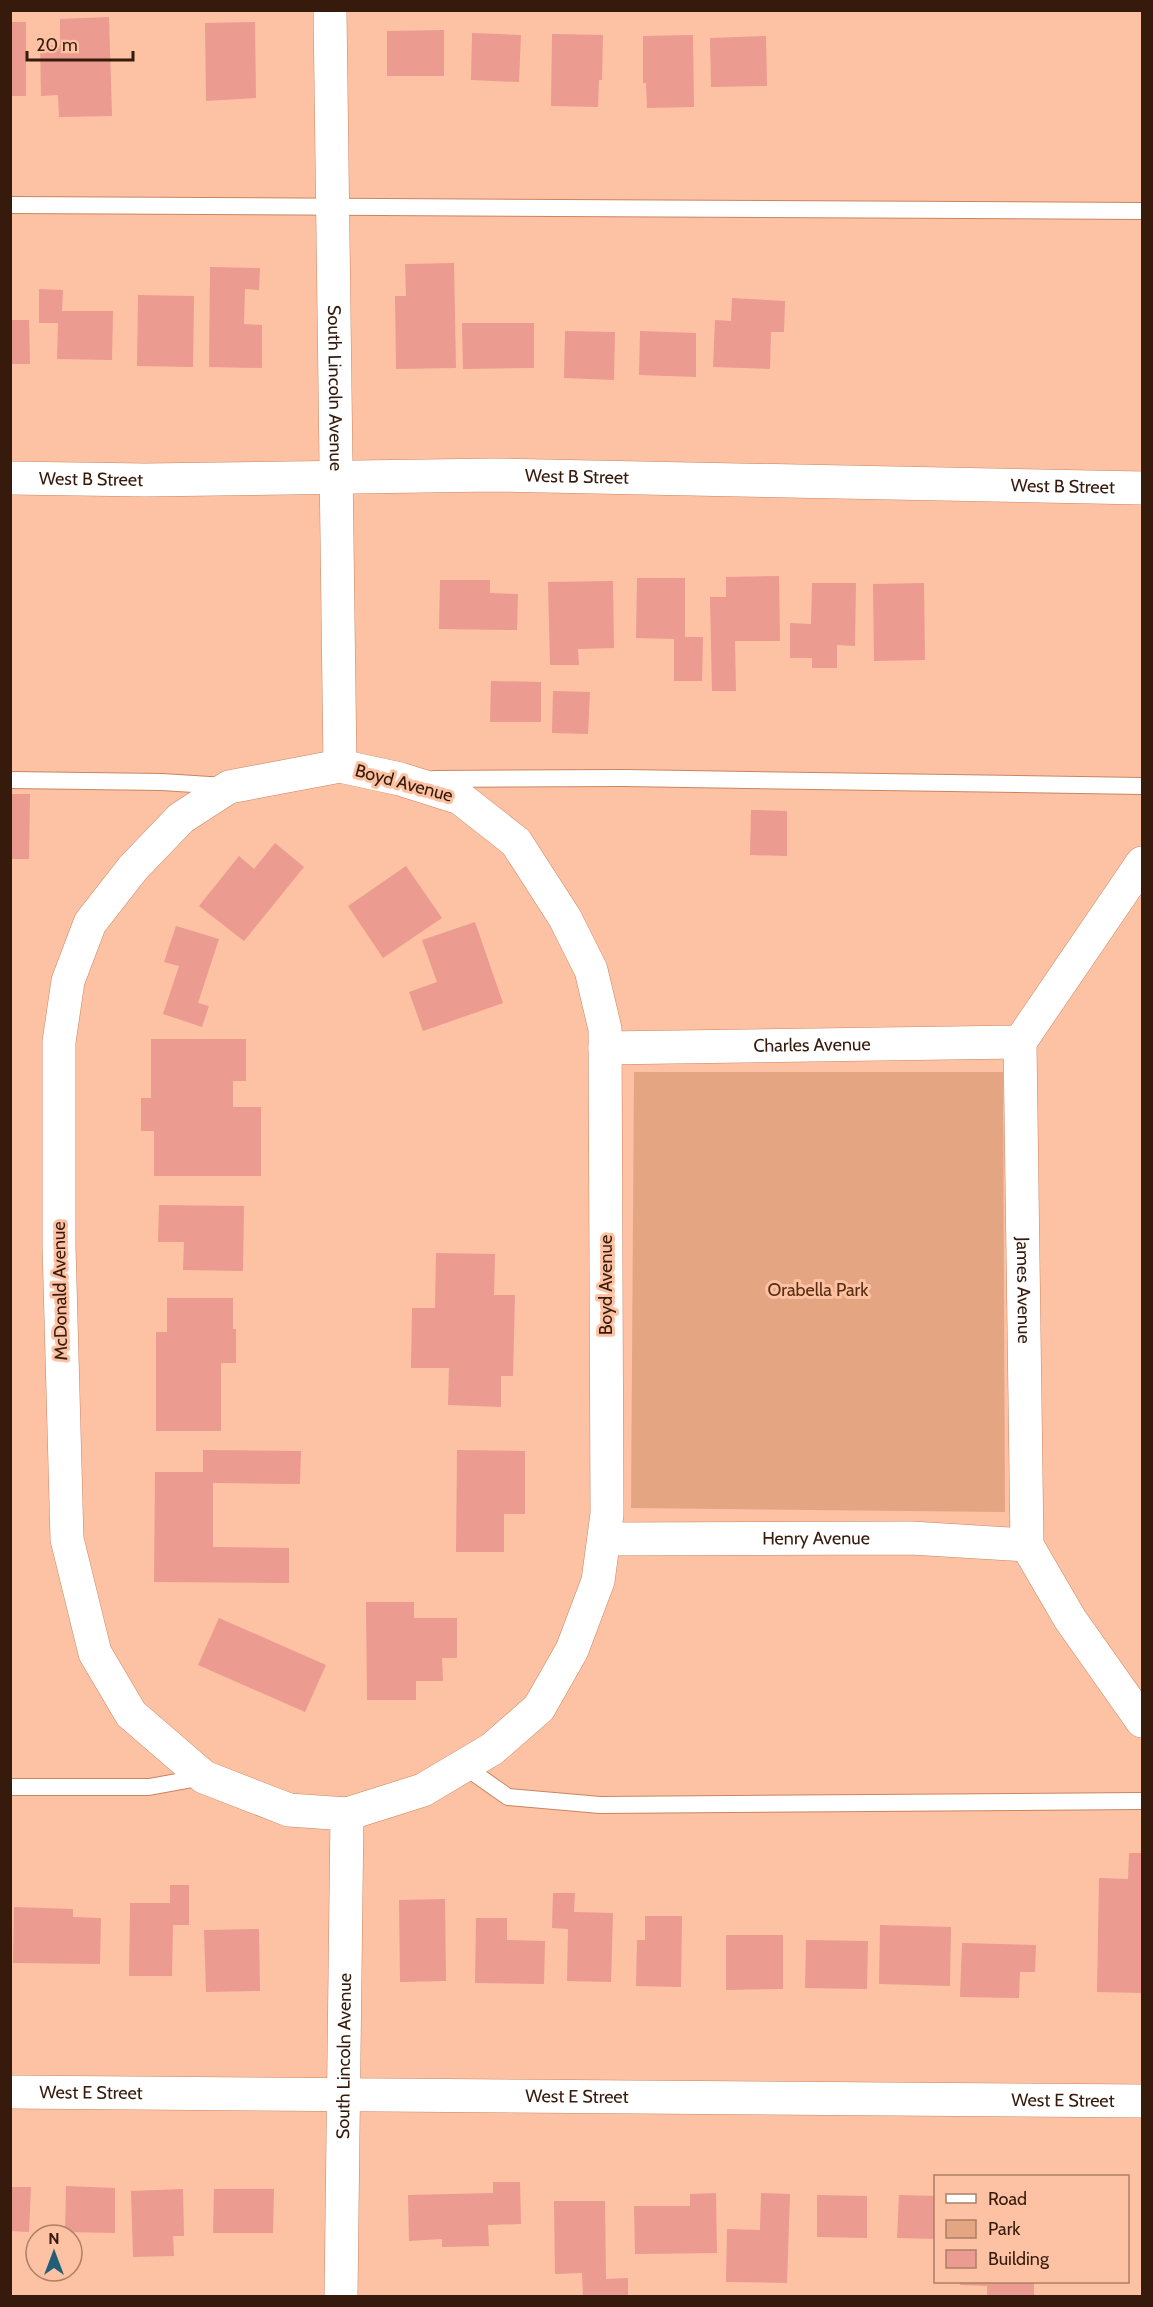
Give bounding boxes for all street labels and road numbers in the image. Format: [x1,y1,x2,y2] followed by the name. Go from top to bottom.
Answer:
[323,305,347,471] street label: South Lincoln Avenue
[525,465,629,489] street label: West B Street
[39,467,143,491] street label: West B Street
[1010,474,1115,498] street label: West B Street
[353,759,455,807] street label: Boyd Avenue
[753,1033,871,1057] street label: Charles Avenue
[48,1221,72,1361] street label: McDonald Avenue
[595,1235,617,1335] street label: Boyd Avenue
[1012,1236,1035,1344] street label: James Avenue
[762,1527,870,1549] street label: Henry Avenue
[332,1973,356,2139] street label: South Lincoln Avenue
[39,2081,143,2104] street label: West E Street
[525,2085,629,2108] street label: West E Street
[1011,2089,1115,2112] street label: West E Street

